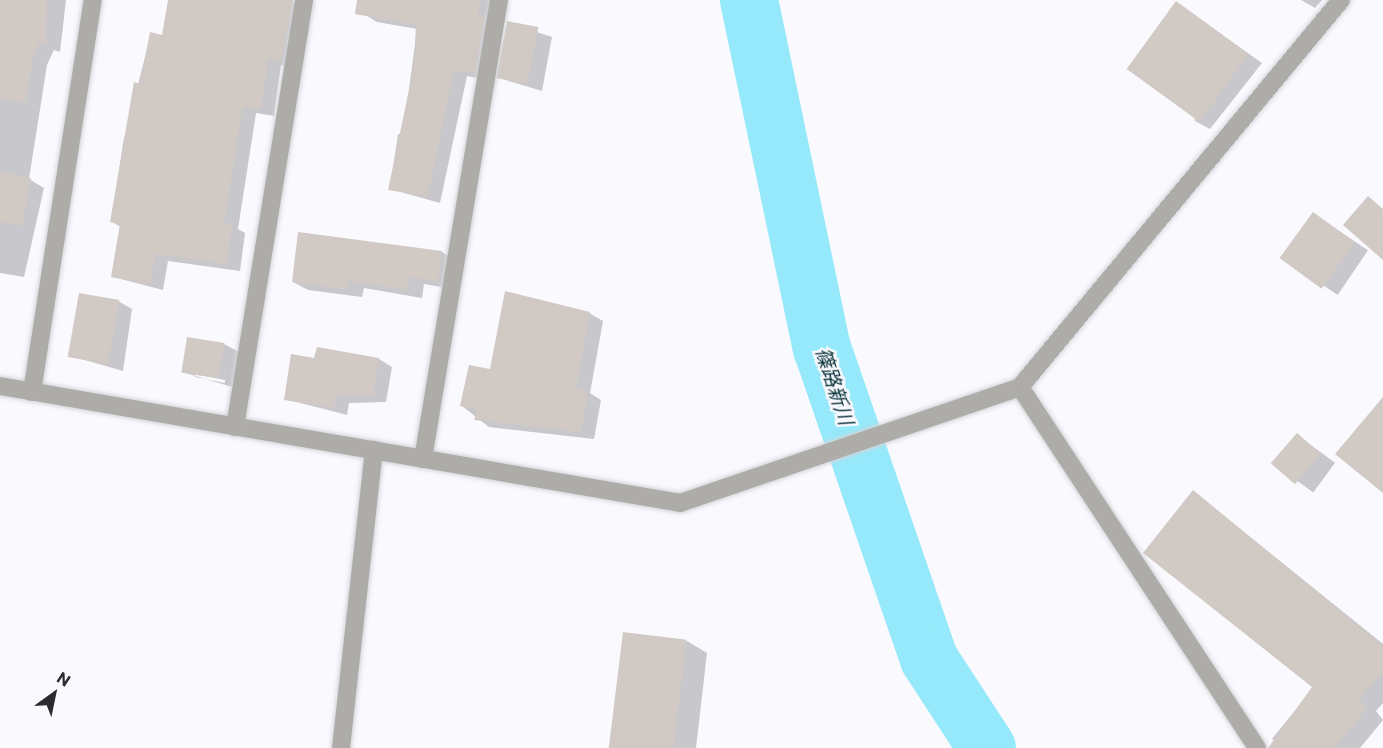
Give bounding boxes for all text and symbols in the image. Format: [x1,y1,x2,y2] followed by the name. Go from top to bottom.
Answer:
[811,344,859,428] water label: 篠路新川
[24,664,84,724] north arrow
[54,667,74,690] text: N

